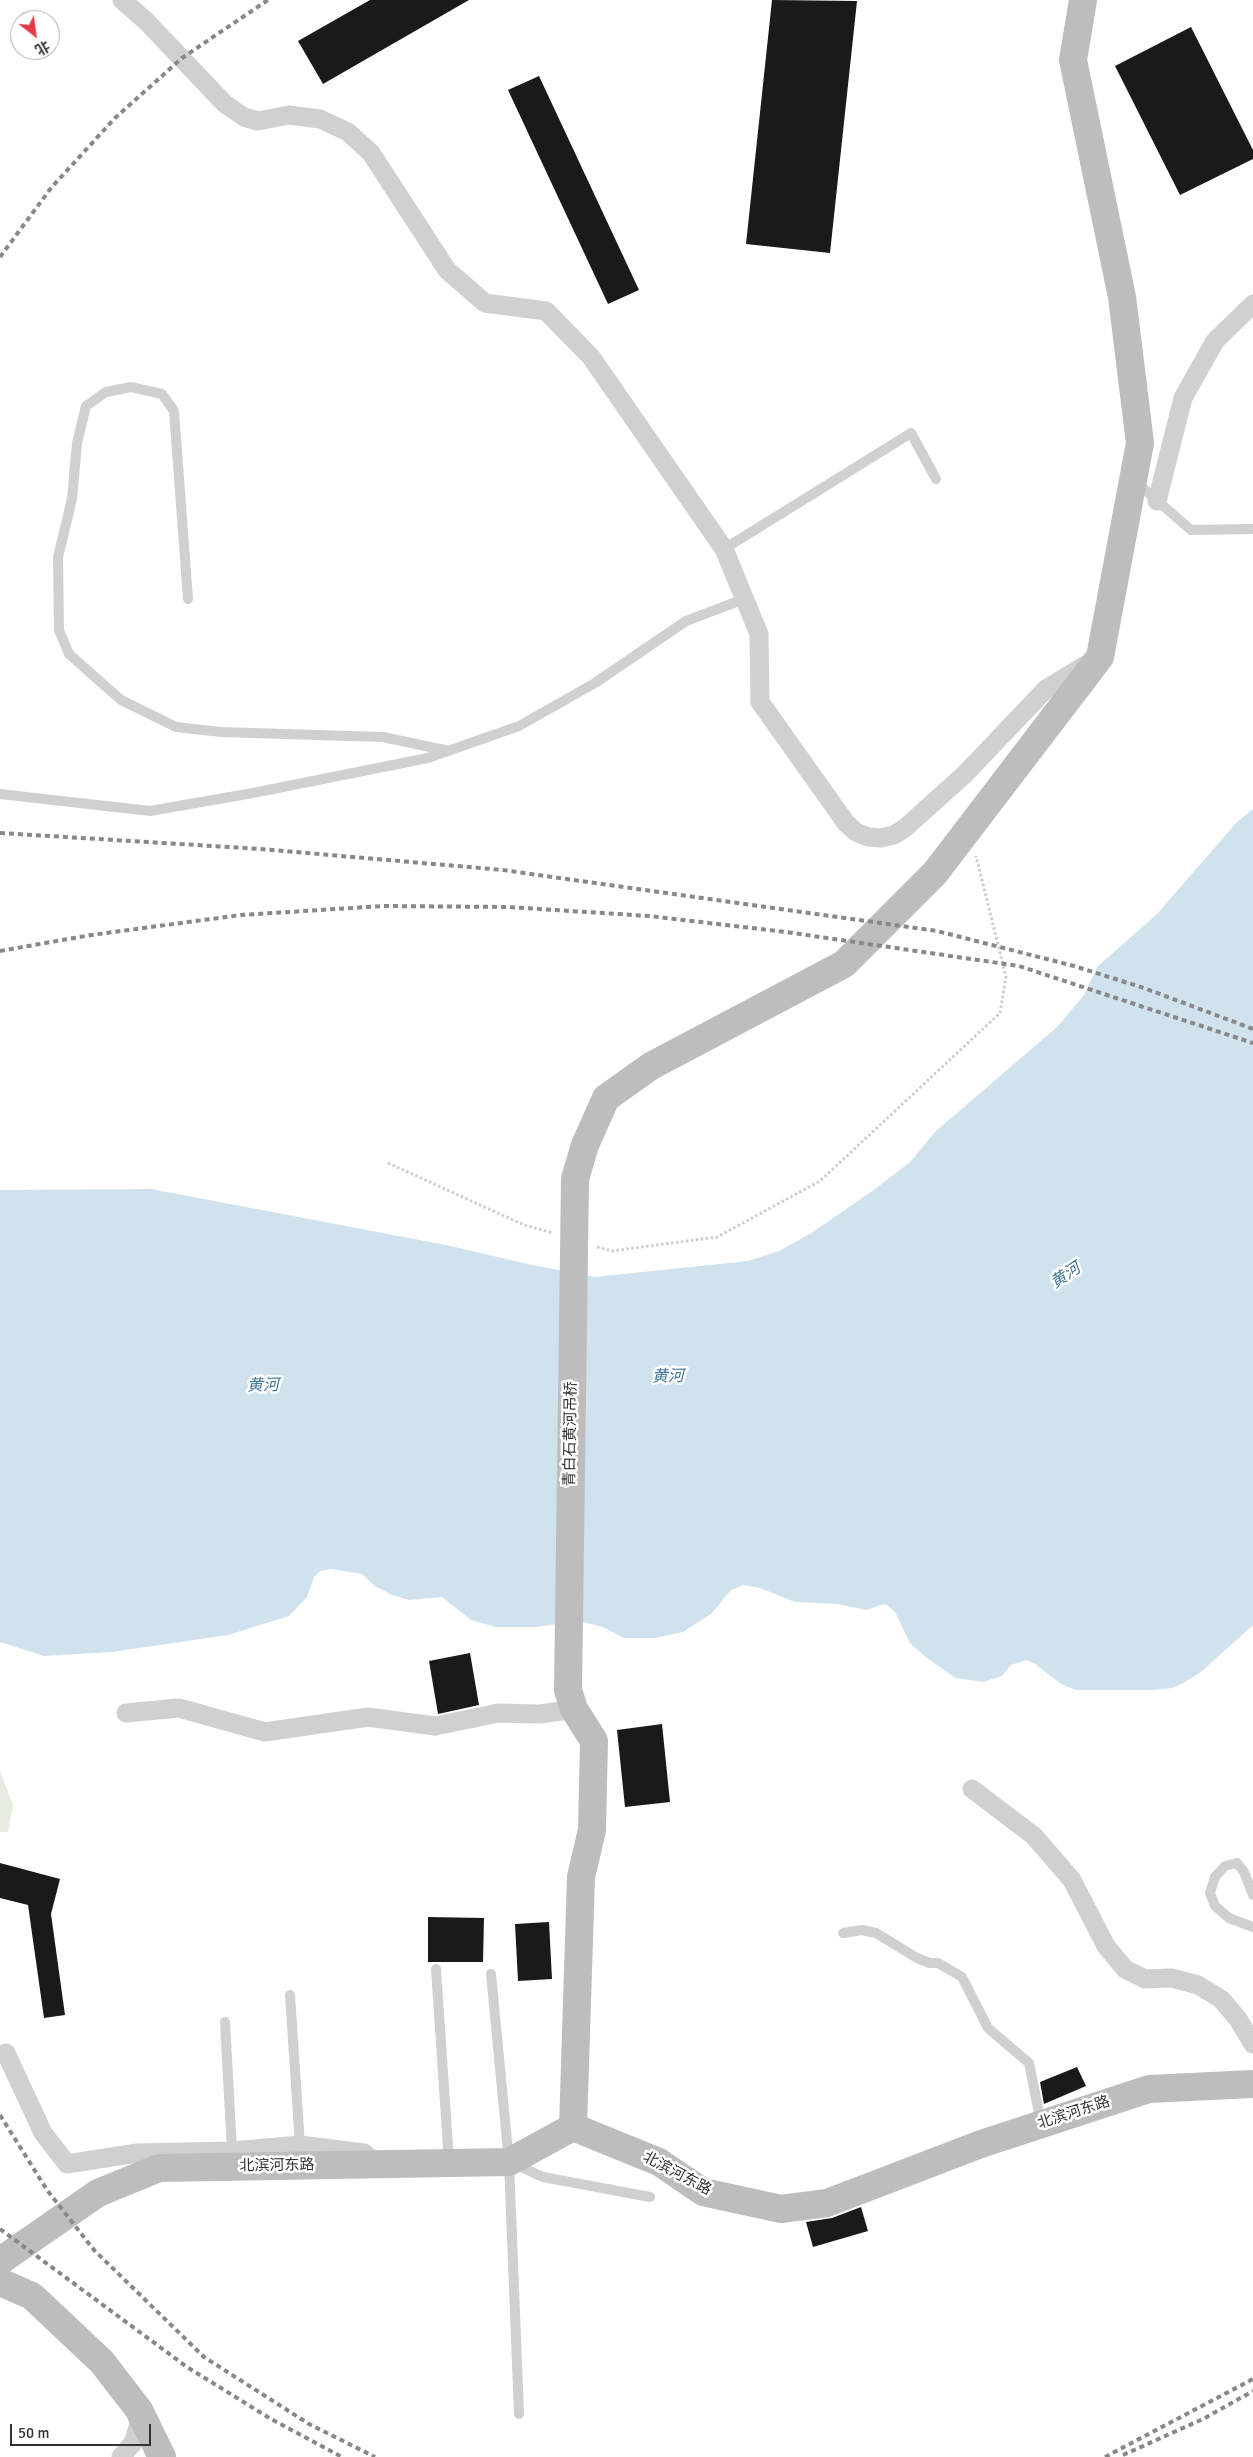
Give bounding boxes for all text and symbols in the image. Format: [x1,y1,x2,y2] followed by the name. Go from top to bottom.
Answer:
[10,10,60,60] north arrow
[32,37,53,58] text: 北
[1047,1259,1085,1293] water label: 黄河
[652,1367,684,1387] water label: 黄河
[247,1376,279,1396] water label: 黄河
[561,1381,581,1487] street label: 青白石黄河吊桥
[1036,2093,1112,2133] street label: 北滨河东路
[640,2148,714,2200] street label: 北滨河东路
[239,2156,315,2176] street label: 北滨河东路
[12,2414,154,2446] scale bar
[18,2424,49,2442] text: 50 m

